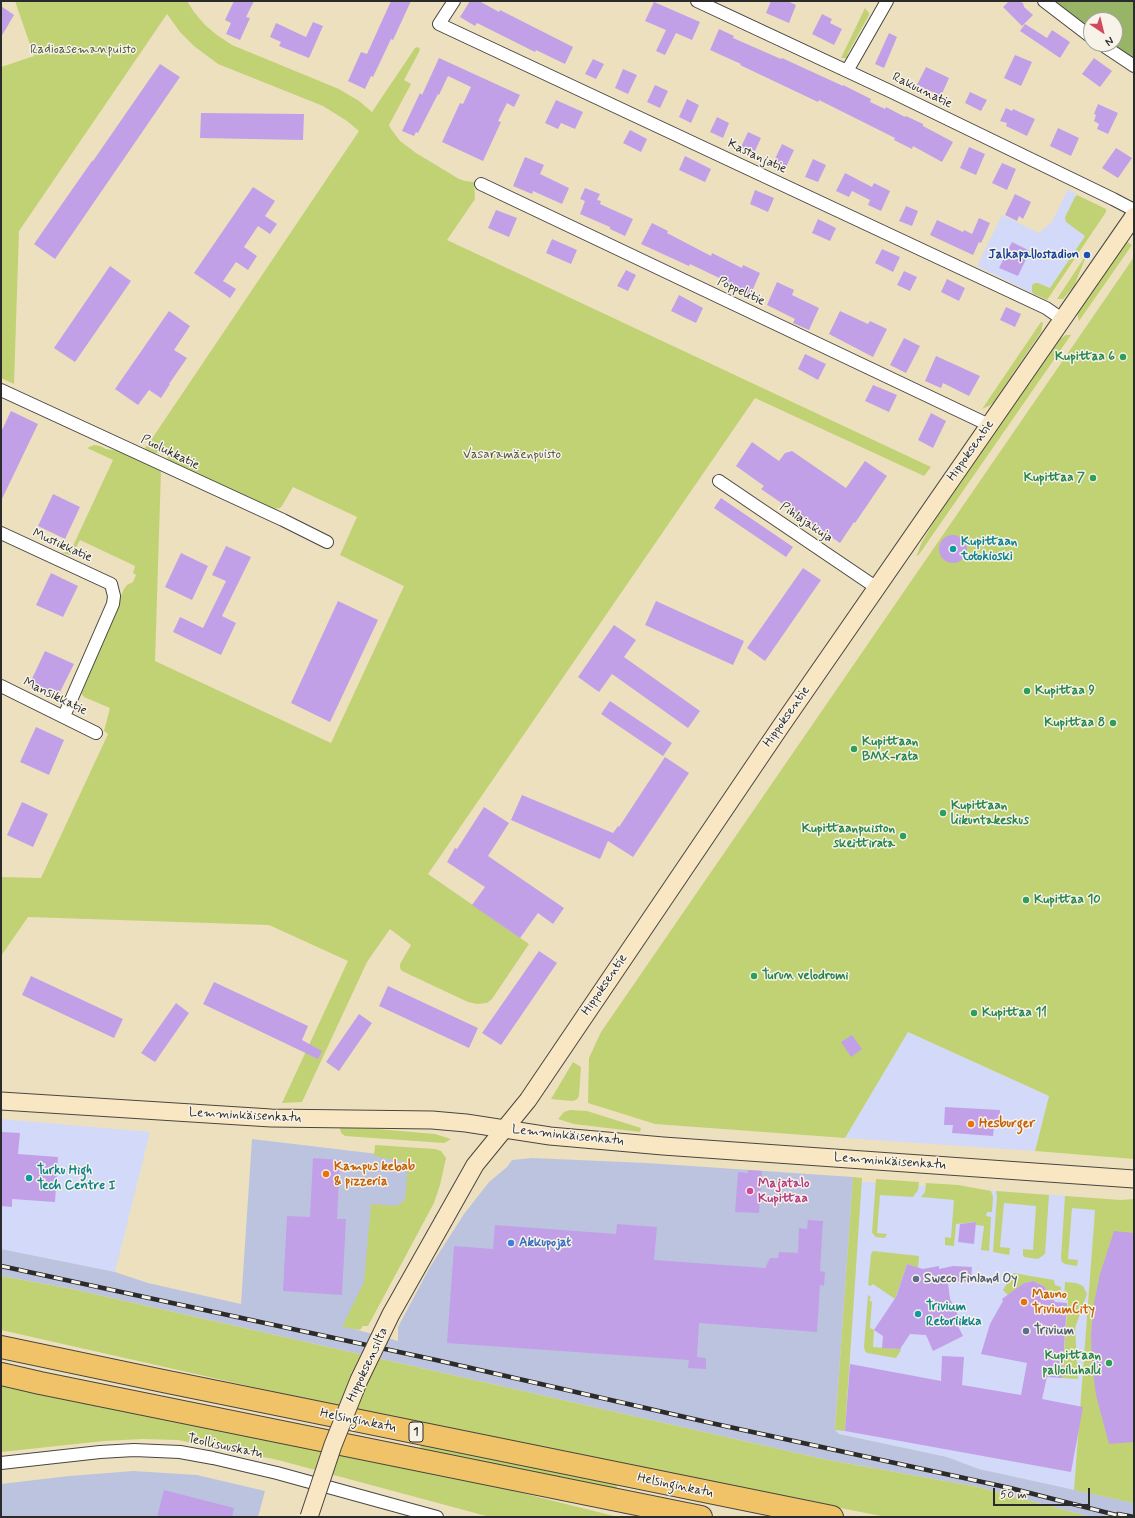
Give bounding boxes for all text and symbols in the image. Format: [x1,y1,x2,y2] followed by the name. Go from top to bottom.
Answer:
[1083,12,1123,52] north arrow
[1102,33,1116,49] text: N
[30,42,136,58] park label: Radioasemanpuisto
[889,70,955,112] street label: Rakuunatie
[725,137,789,177] street label: Kastanjatie
[988,247,1079,263] place label: Jalkapallostadion
[1082,250,1092,260] marker: Jalkapallostadion
[715,274,767,310] street label: Poppelitie
[1055,349,1115,365] place label: Kupittaa 6
[1118,352,1128,362] marker: Kupittaa 6
[944,417,998,485] street label: Hippoksentie
[138,432,202,474] street label: Puolukkatie
[463,447,561,463] park label: Vasaramäenpuisto
[1024,470,1085,486] place label: Kupittaa 7
[1088,473,1098,483] marker: Kupittaa 7
[777,500,835,546] street label: Pihlajakuja
[30,526,94,566] street label: Mustikkatie
[961,534,1017,565] place label: Kupittaan totokioski
[948,544,958,554] marker: Kupittaan totokioski
[20,675,90,719] street label: Mansikkatie
[760,683,814,751] street label: Hippoksentie
[1035,683,1095,699] place label: Kupittaa 9
[1022,686,1032,696] marker: Kupittaa 9
[1044,715,1105,731] place label: Kupittaa 8
[1108,718,1118,728] marker: Kupittaa 8
[862,734,918,765] place label: Kupittaan BMX-rata
[849,744,859,754] marker: Kupittaan BMX-rata
[951,798,1029,829] place label: Kupittaan liikuntakeskus
[938,808,948,818] marker: Kupittaan liikuntakeskus
[802,821,895,852] place label: Kupittaanpuiston skeittirata
[898,831,908,841] marker: Kupittaanpuiston skeittirata
[1034,892,1101,908] place label: Kupittaa 10
[1021,895,1031,905] marker: Kupittaa 10
[579,951,631,1019] street label: Hippoksentie
[762,968,849,984] place label: Turun velodromi
[749,971,759,981] marker: Turun velodromi
[982,1005,1047,1021] place label: Kupittaa 11
[969,1008,979,1018] marker: Kupittaa 11
[189,1105,301,1127] street label: Lemminkäisenkatu
[979,1116,1035,1132] place label: Hesburger
[966,1119,976,1129] marker: Hesburger
[511,1122,625,1150] street label: Lemminkäisenkatu
[833,1150,947,1174] street label: Lemminkäisenkatu
[334,1159,415,1190] place label: Kampus kebab & pizzeria
[37,1163,116,1194] place label: Turku High Tech Centre I
[321,1169,331,1179] marker: Kampus kebab & pizzeria
[24,1173,34,1183] marker: Turku High Tech Centre I
[758,1176,809,1207] place label: Majatalo Kupittaa
[745,1186,755,1196] marker: Majatalo Kupittaa
[519,1235,571,1251] place label: Akkupojat
[506,1238,516,1248] marker: Akkupojat
[924,1271,1017,1287] place label: Sweco Finland Oy
[911,1274,921,1284] marker: Sweco Finland Oy
[1032,1287,1095,1318] place label: Mauno TriviumCity
[1019,1297,1029,1307] marker: Mauno TriviumCity
[926,1299,982,1330] place label: Trivium Retoriikka
[913,1309,923,1319] marker: Trivium Retoriikka
[1034,1323,1074,1339] place label: Trivium
[344,1325,392,1405] street label: Hippoksensilta
[1021,1326,1031,1336] marker: Trivium
[1042,1348,1101,1379] place label: Kupittaan palloiluhalli
[1104,1358,1114,1368] marker: Kupittaan palloiluhalli
[319,1406,397,1436] street label: Helsinginkatu
[409,1422,423,1442] road number: 1
[186,1431,264,1463] street label: Teollisuuskatu
[636,1470,714,1502] street label: Helsinginkatu
[995,1480,1092,1506] scale bar
[1000,1487,1027,1503] text: 50 m

